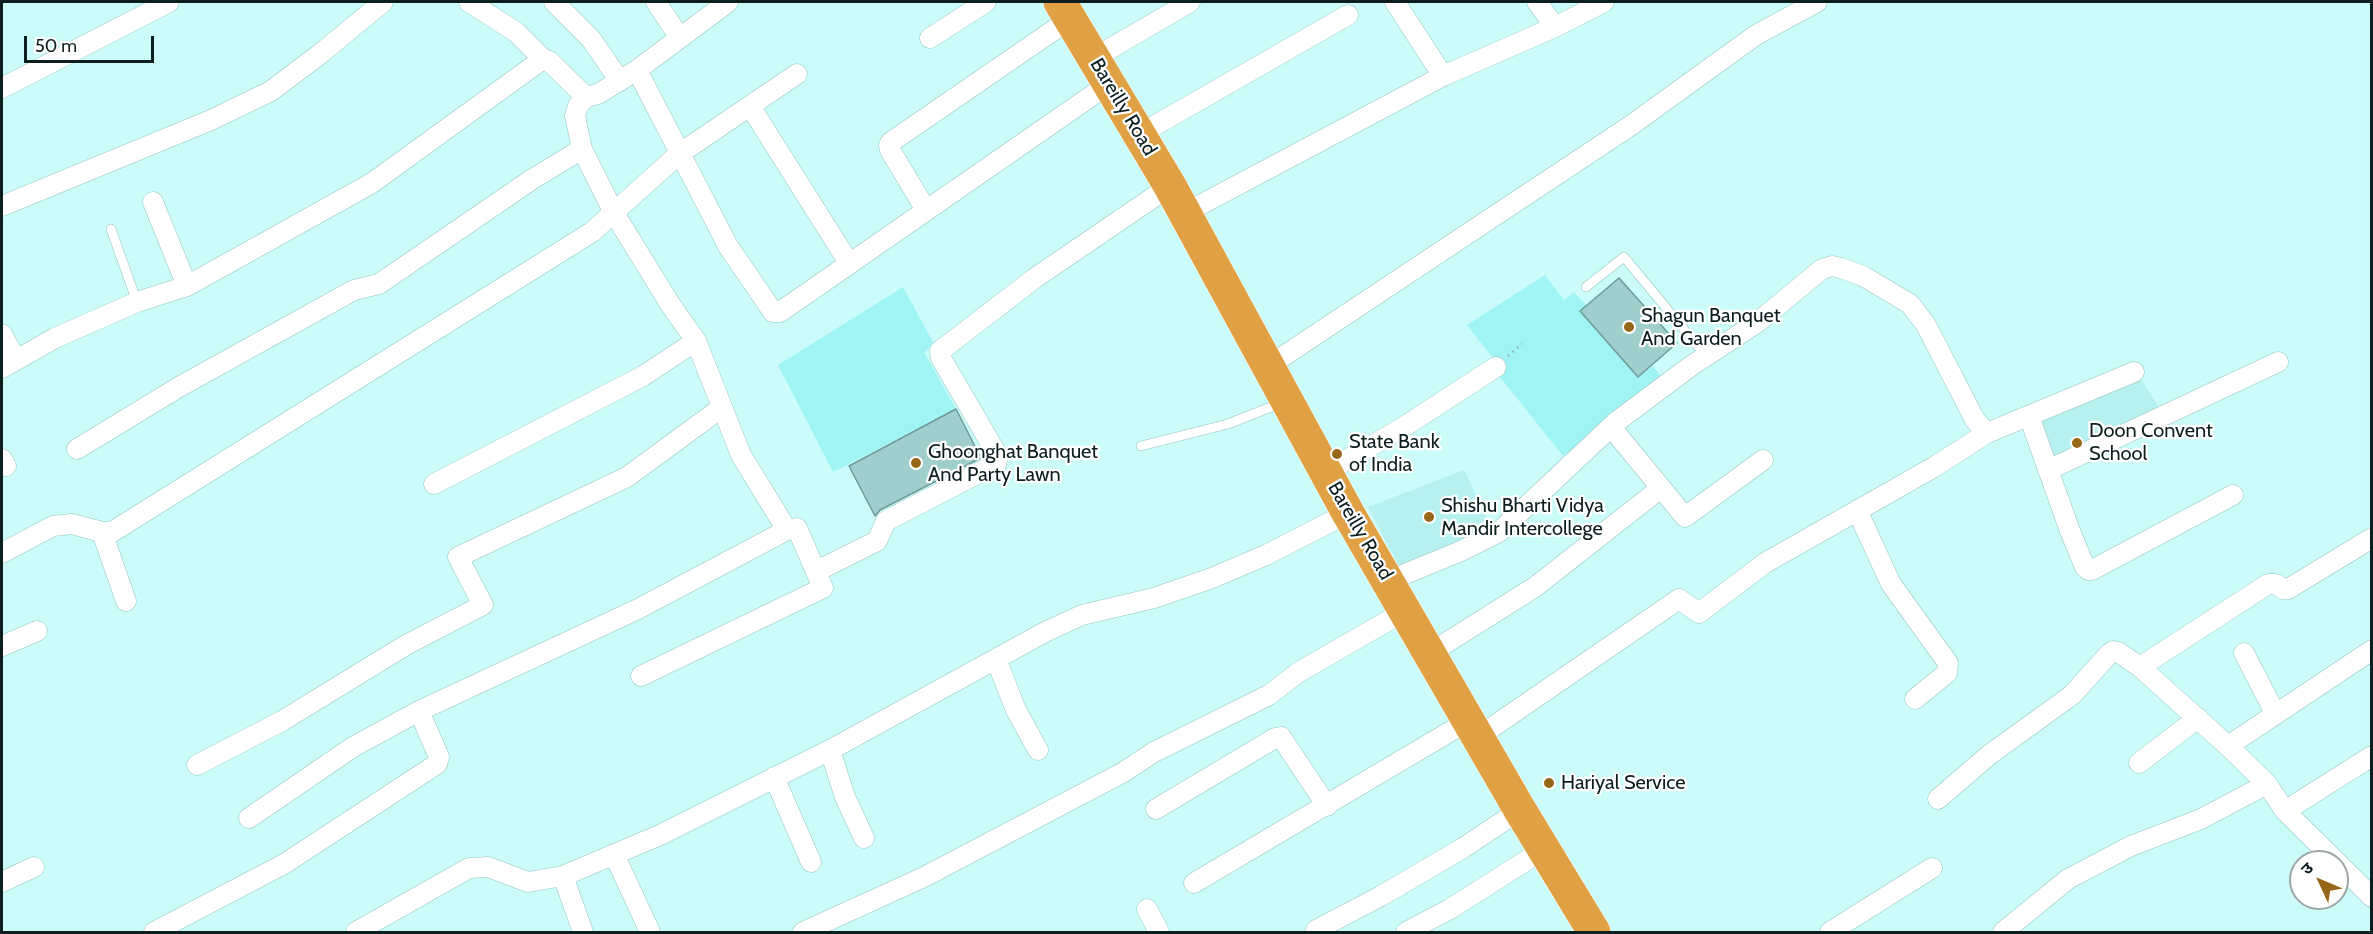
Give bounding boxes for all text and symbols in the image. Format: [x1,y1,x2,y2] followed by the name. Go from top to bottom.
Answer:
[27,24,158,62] scale bar
[35,35,77,57] text: 50 m
[1085,54,1161,160] street label: Bareilly Road
[1641,304,1780,351] place label: Shagun Banquet And Garden
[1622,320,1636,334] marker: Shagun Banquet And Garden
[2089,419,2213,466] place label: Doon Convent School
[1349,430,1440,477] place label: State Bank of India
[2070,436,2084,450] marker: Doon Convent School
[928,440,1098,487] place label: Ghoonghat Banquet And Party Lawn
[1330,447,1344,461] marker: State Bank of India
[909,456,923,470] marker: Ghoonghat Banquet And Party Lawn
[1322,478,1398,584] street label: Bareilly Road
[1441,494,1604,541] place label: Shishu Bharti Vidya Mandir Intercollege
[1422,510,1436,524] marker: Shishu Bharti Vidya Mandir Intercollege
[1561,771,1685,795] place label: Hariyal Service
[1542,776,1556,790] marker: Hariyal Service
[2289,850,2349,910] north arrow
[2297,859,2317,879] text: उ

